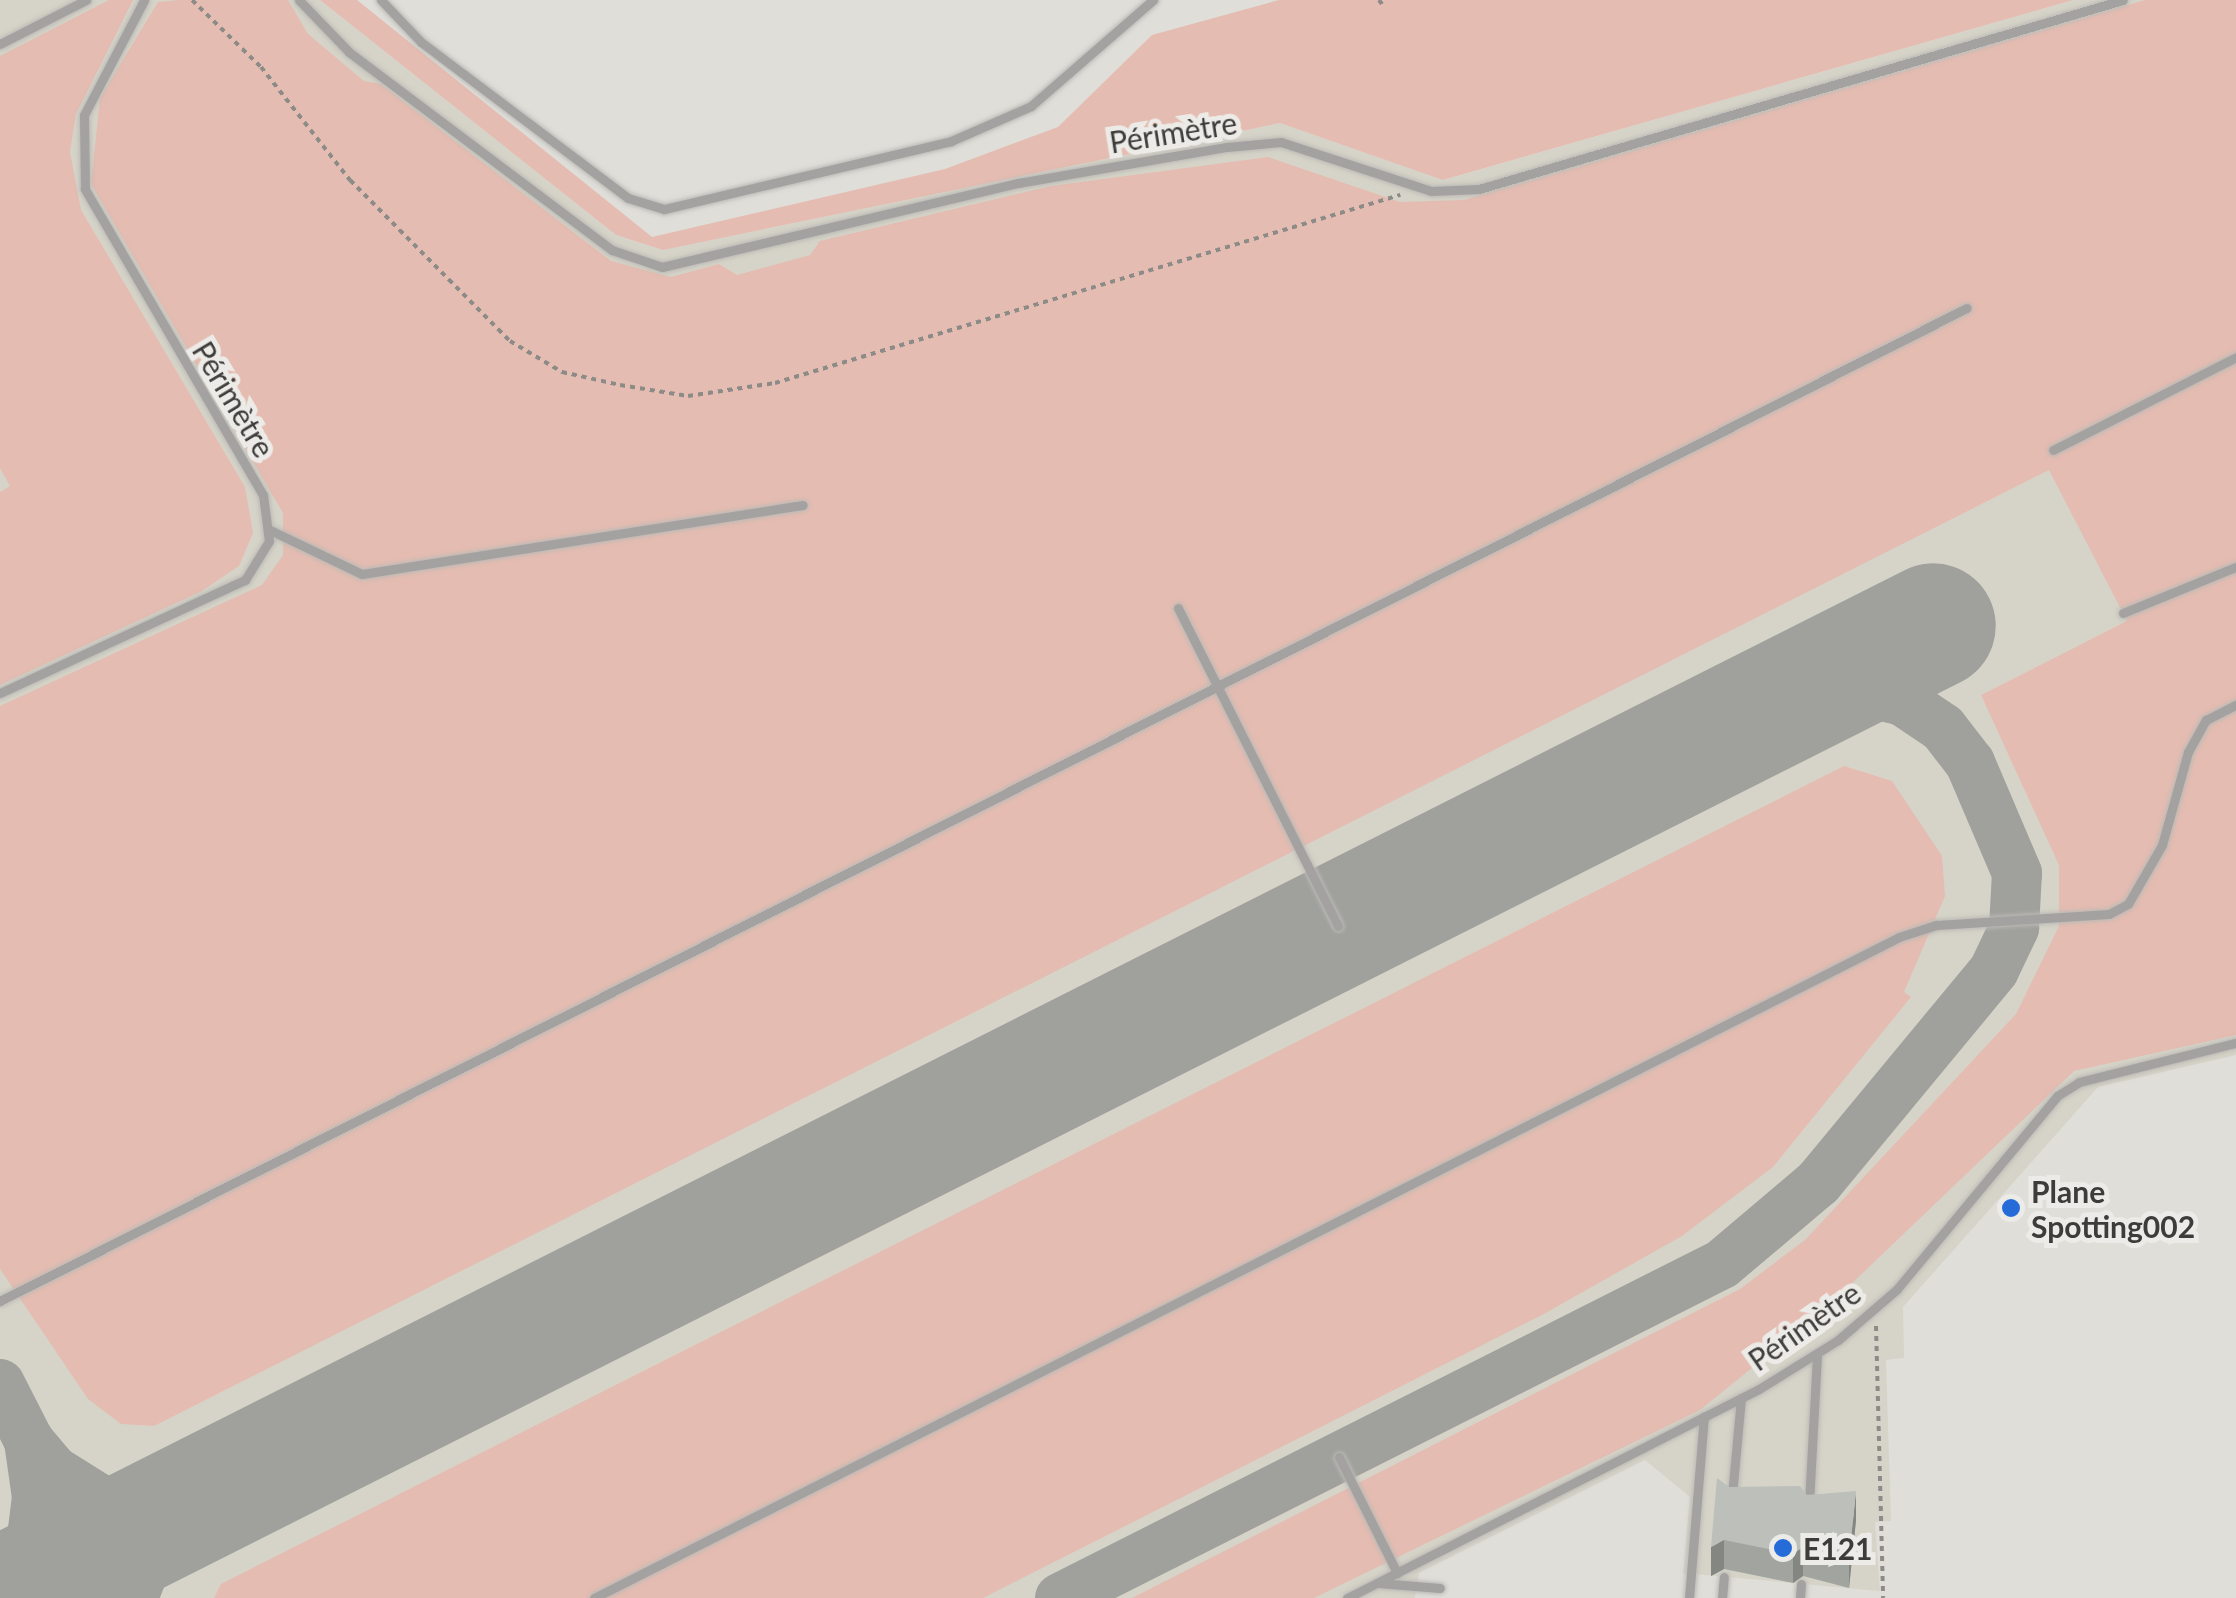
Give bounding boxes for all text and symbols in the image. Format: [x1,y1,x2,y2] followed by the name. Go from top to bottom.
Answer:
[1107,104,1239,160] street label: Périmètre
[185,335,283,463] street label: Périmètre
[2031,1173,2195,1244] place label: Plane Spotting002
[2000,1197,2022,1219] marker: Plane Spotting002
[1741,1274,1867,1378] street label: Périmètre
[1803,1530,1872,1566] place label: E121
[1772,1537,1794,1559] marker: E121

